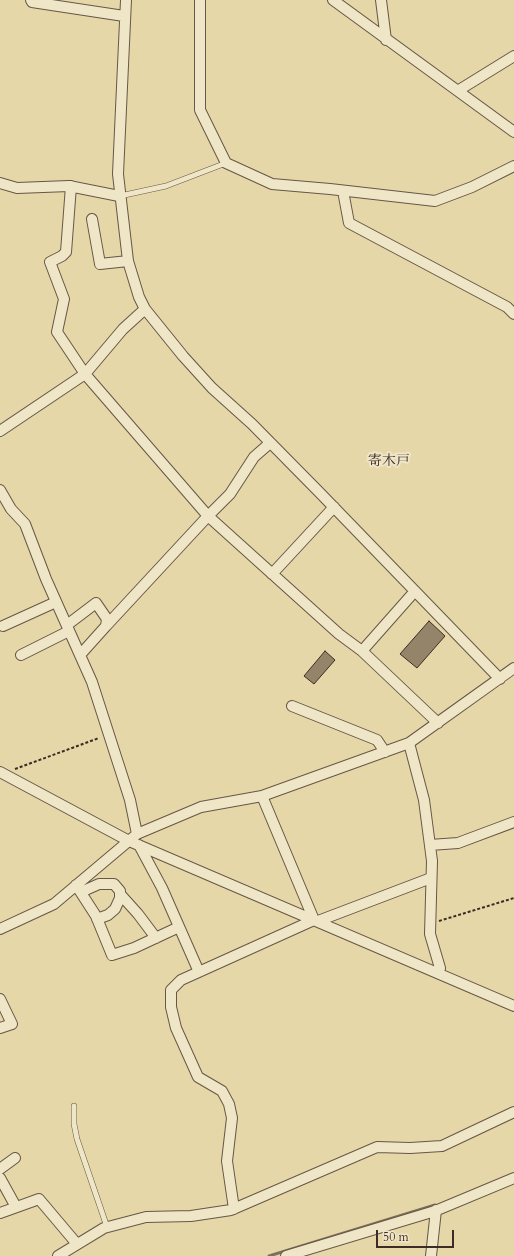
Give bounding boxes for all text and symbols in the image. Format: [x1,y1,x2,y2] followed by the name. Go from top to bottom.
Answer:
[368,454,410,470] district label: 寄木戸
[378,1222,456,1248] scale bar
[383,1229,409,1245] text: 50 m

